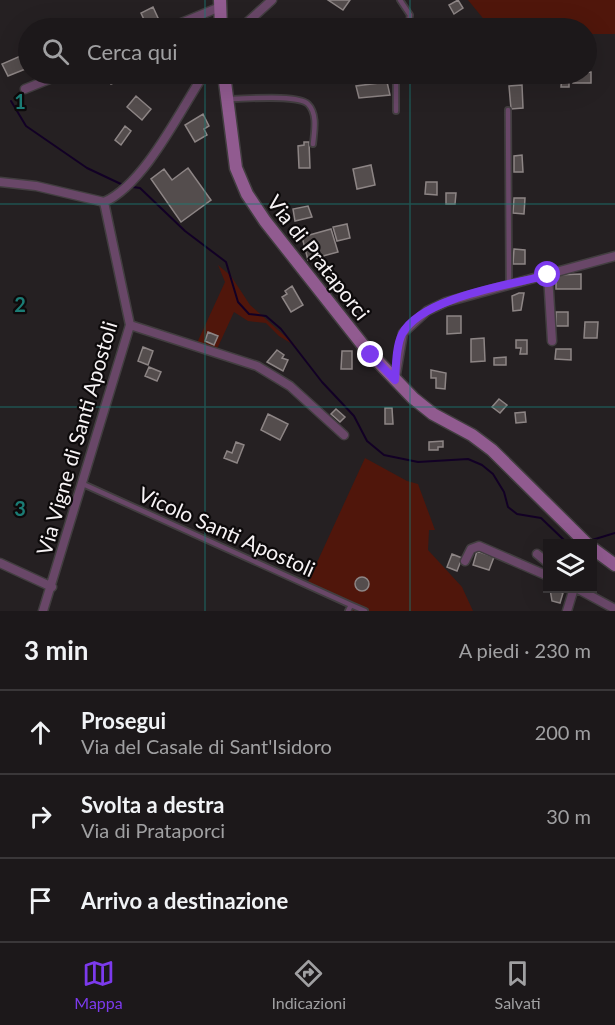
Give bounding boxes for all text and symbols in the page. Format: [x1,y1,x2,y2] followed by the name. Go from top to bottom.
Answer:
[18,18,597,84] search box
[39,35,72,68] icon: search
[87,38,178,65] text: Cerca qui
[14,89,26,113] text: 1
[263,190,375,324] street label: Via di Prataporci
[534,261,560,287] route start
[14,292,26,316] text: 2
[31,318,121,558] street label: Via Vigne di Santi Apostoli
[357,341,383,367] route end
[135,481,319,581] street label: Vicolo Santi Apostoli
[14,496,26,520] text: 3
[543,539,597,593] map controls
[543,539,597,593] button: layers
[24,634,88,666] text: 3 min
[459,638,591,662] text: A piedi · 230 m
[81,707,166,734] text: Prosegui
[24,716,57,749] icon: ahead
[535,720,591,744] text: 200 m
[81,734,332,758] text: Via del Casale di Sant'Isidoro
[81,791,224,818] text: Svolta a destra
[24,800,57,833] icon: right
[546,804,591,828] text: 30 m
[81,818,225,842] text: Via di Prataporci
[24,884,57,917] icon: arrive
[81,887,288,914] text: Arrivo a destinazione
[74,957,123,1012] tab: Mappa
[271,957,346,1012] tab: Indicazioni
[495,957,541,1012] tab: Salvati

